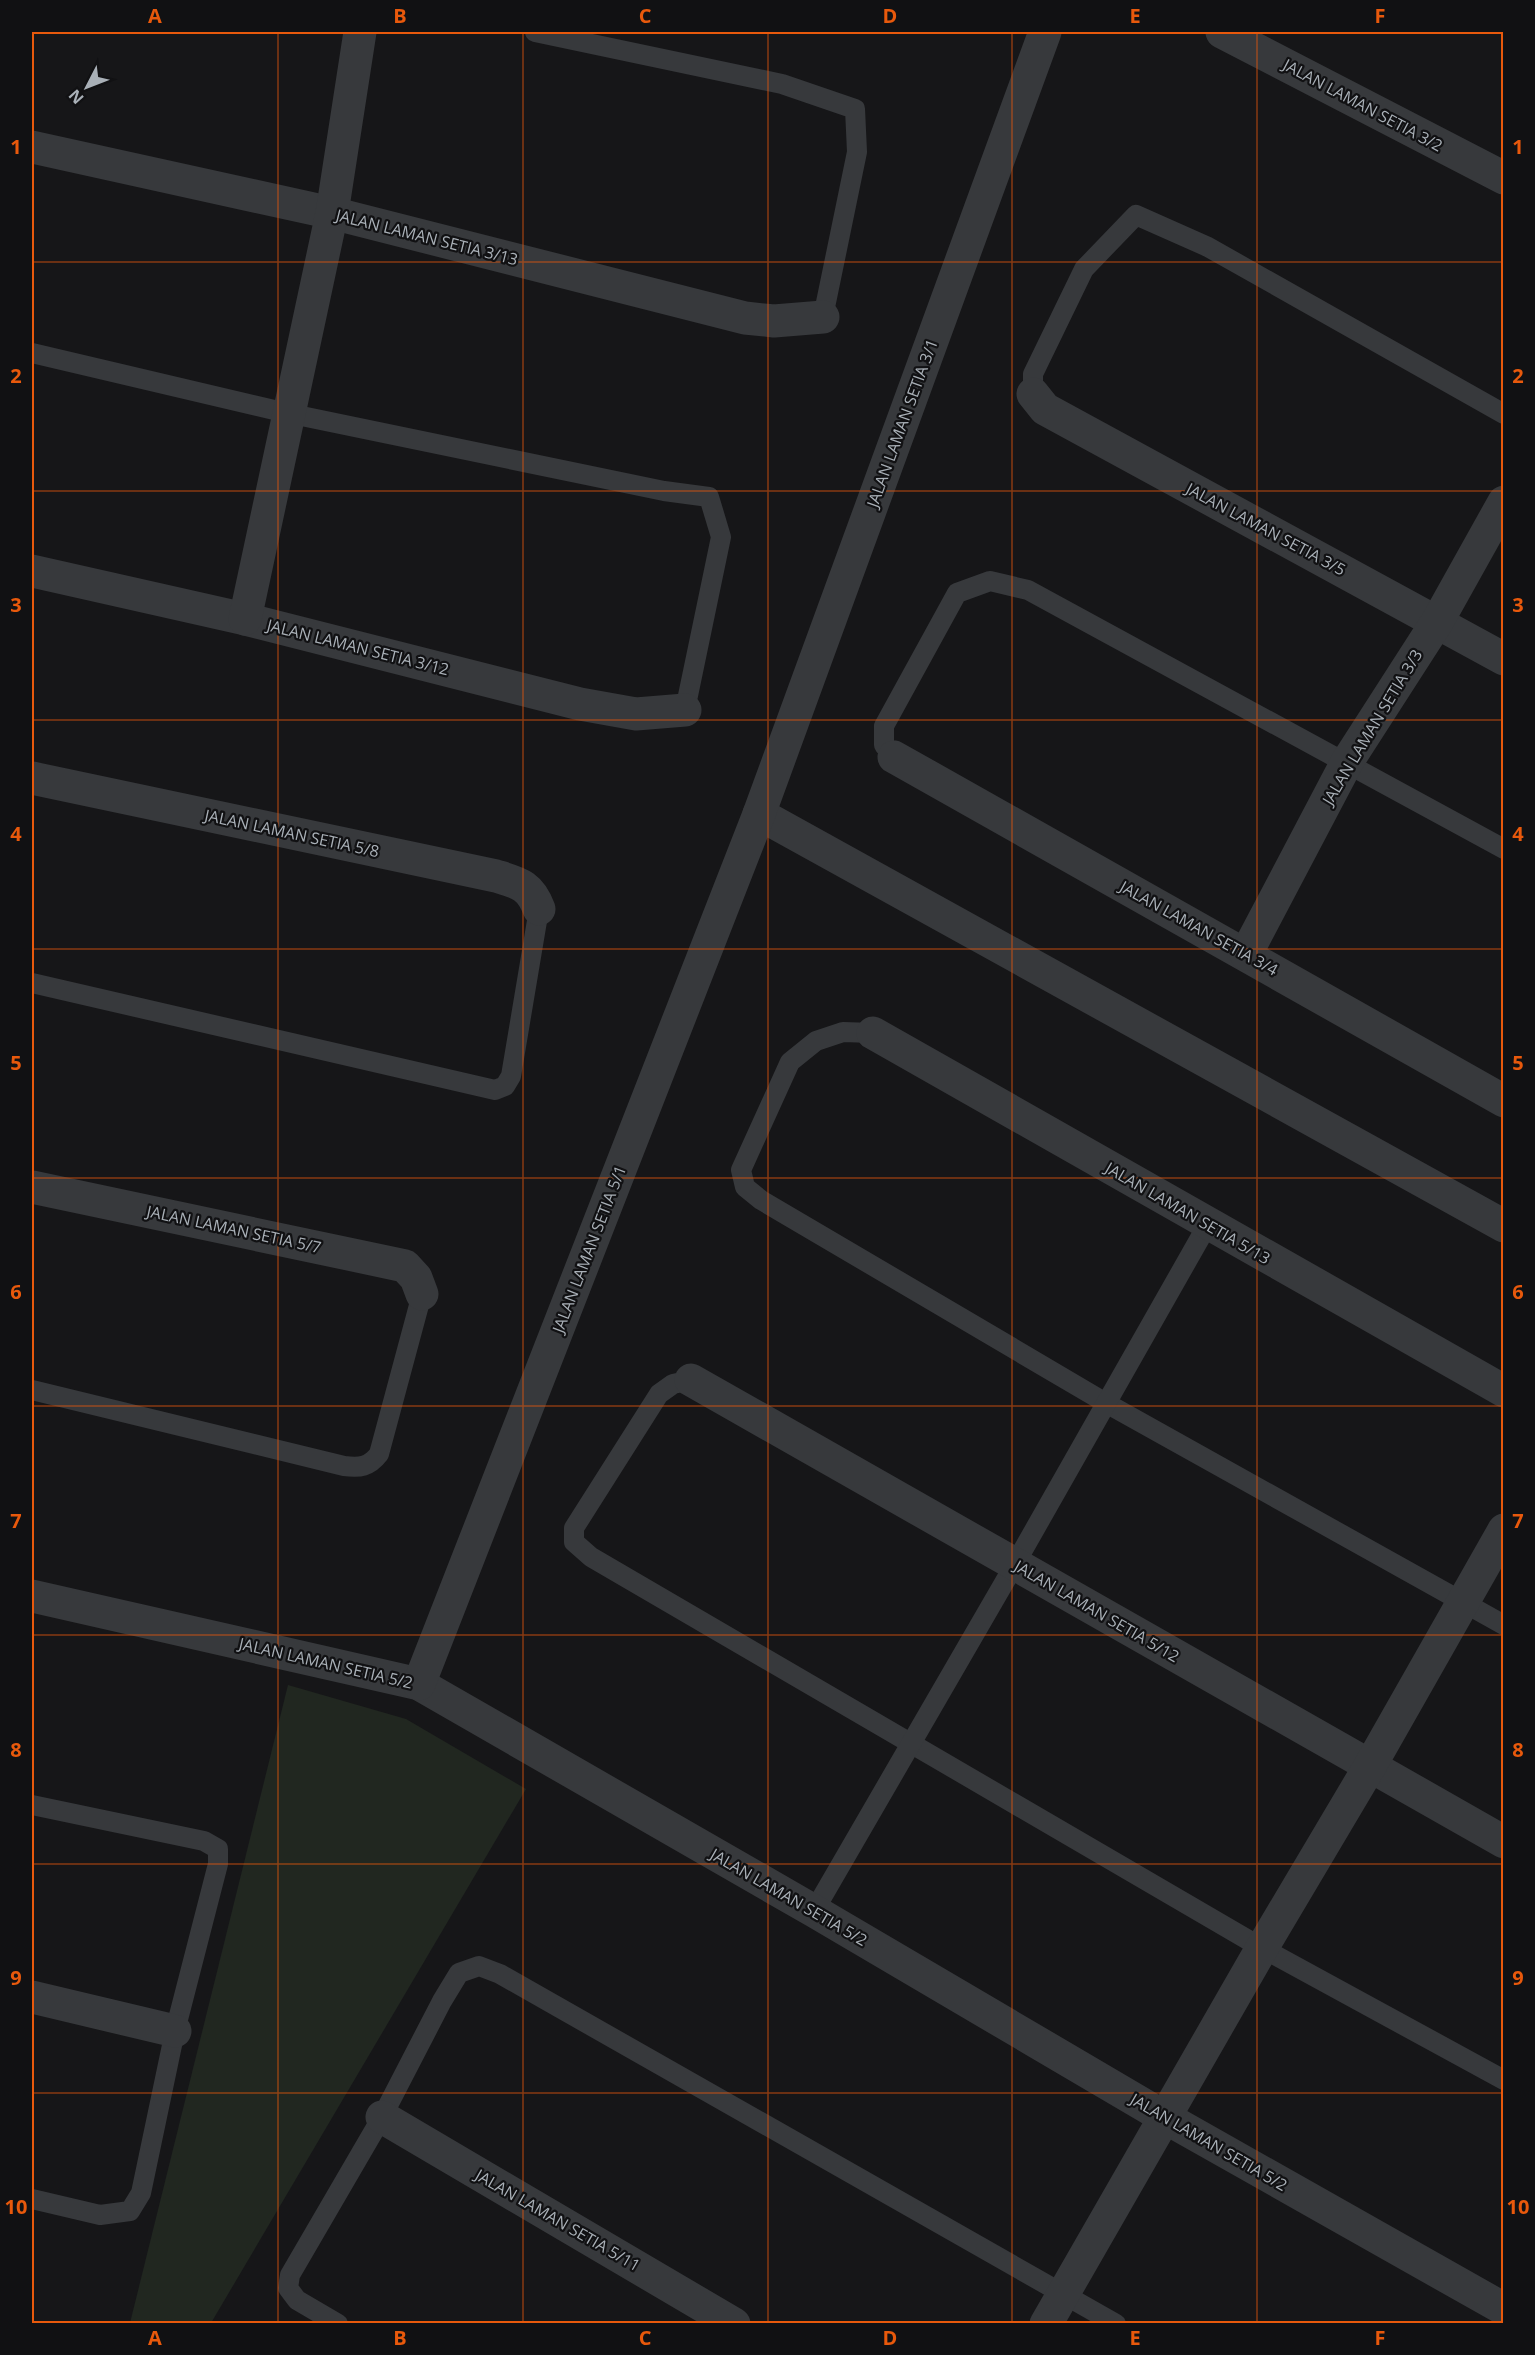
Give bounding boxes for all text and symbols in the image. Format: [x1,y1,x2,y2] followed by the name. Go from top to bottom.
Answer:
[148,2,162,29] text: A
[393,2,407,29] text: B
[639,2,652,29] text: C
[883,2,897,29] text: D
[1129,2,1141,29] text: E
[1375,2,1385,29] text: F
[1278,53,1447,156] street label: JALAN LAMAN SETIA 3/2
[57,57,117,117] north arrow
[63,85,88,109] text: N
[10,133,22,160] text: 1
[1512,133,1524,160] text: 1
[332,203,520,270] street label: JALAN LAMAN SETIA 3/13
[861,336,943,512] street label: JALAN LAMAN SETIA 3/1
[10,362,22,389] text: 2
[1512,362,1524,389] text: 2
[1181,477,1350,580] street label: JALAN LAMAN SETIA 3/5
[10,591,22,618] text: 3
[1512,591,1524,618] text: 3
[263,613,451,680] street label: JALAN LAMAN SETIA 3/12
[1316,645,1427,811] street label: JALAN LAMAN SETIA 3/3
[201,803,381,862] street label: JALAN LAMAN SETIA 5/8
[10,820,22,847] text: 4
[1512,820,1524,847] text: 4
[1114,874,1282,981] street label: JALAN LAMAN SETIA 3/4
[10,1049,22,1076] text: 5
[1512,1049,1524,1076] text: 5
[1100,1156,1274,1269] street label: JALAN LAMAN SETIA 5/13
[546,1162,631,1338] street label: JALAN LAMAN SETIA 5/1
[143,1199,323,1258] street label: JALAN LAMAN SETIA 5/7
[10,1278,22,1305] text: 6
[1512,1278,1524,1305] text: 6
[10,1507,22,1534] text: 7
[1512,1507,1524,1534] text: 7
[1009,1554,1183,1667] street label: JALAN LAMAN SETIA 5/12
[235,1632,415,1694] street label: JALAN LAMAN SETIA 5/2
[10,1736,22,1763] text: 8
[1512,1736,1524,1763] text: 8
[705,1842,871,1951] street label: JALAN LAMAN SETIA 5/2
[10,1964,22,1991] text: 9
[1512,1964,1524,1991] text: 9
[1125,2087,1291,2196] street label: JALAN LAMAN SETIA 5/2
[470,2163,644,2276] street label: JALAN LAMAN SETIA 5/11
[5,2193,27,2220] text: 10
[1507,2193,1529,2220] text: 10
[148,2324,162,2351] text: A
[393,2324,407,2351] text: B
[639,2324,652,2351] text: C
[883,2324,897,2351] text: D
[1129,2324,1141,2351] text: E
[1375,2324,1385,2351] text: F

